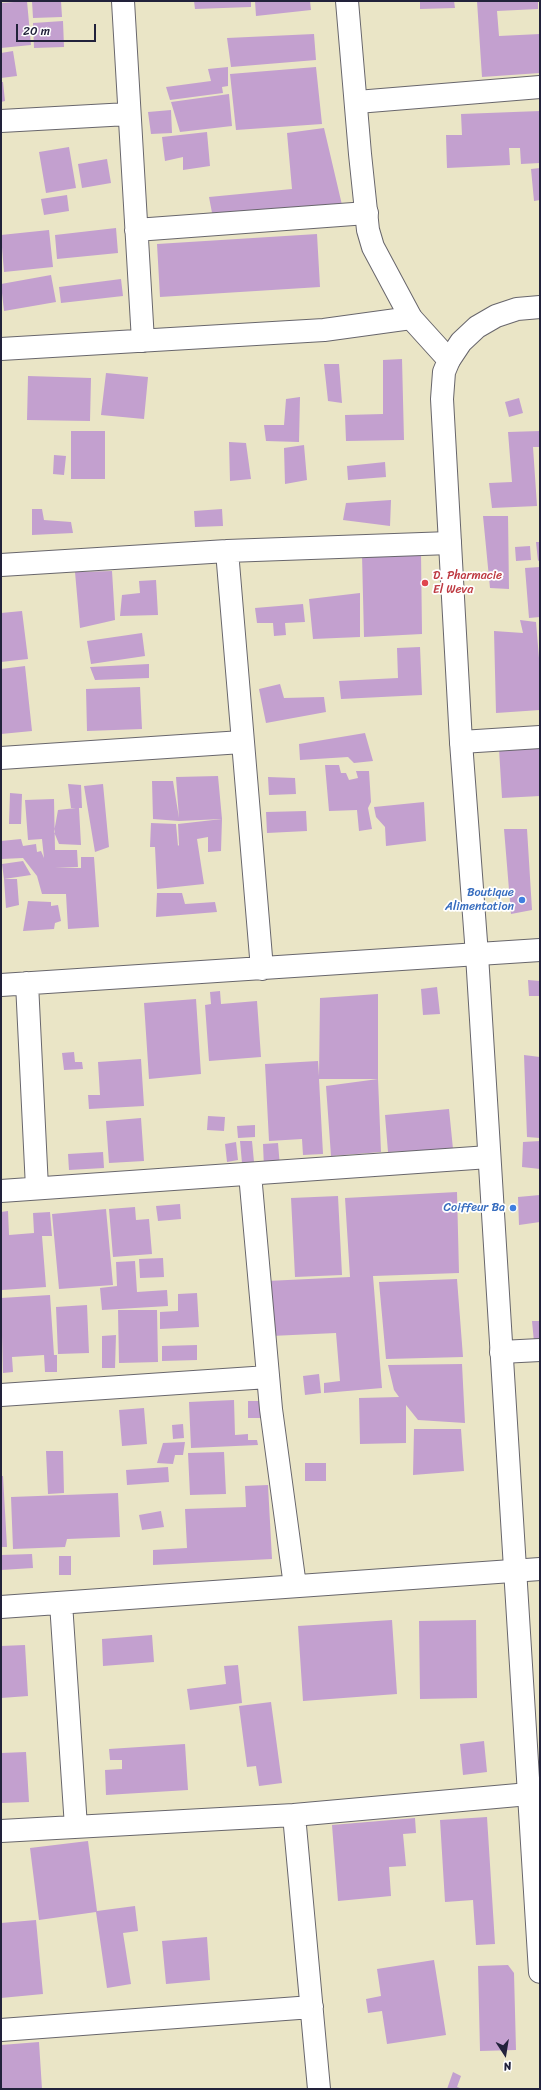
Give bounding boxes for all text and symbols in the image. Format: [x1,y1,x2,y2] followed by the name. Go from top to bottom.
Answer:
[18,16,98,42] scale bar
[23,20,50,42] text: 20 m
[433,569,502,597] place label: D. Pharmacie El Weva
[420,578,430,588] marker: D. Pharmacie El Weva
[445,886,514,914] place label: Boutique Alimentation
[517,895,527,905] marker: Boutique Alimentation
[444,1201,505,1215] place label: Coiffeur Ba
[508,1203,518,1213] marker: Coiffeur Ba
[485,2034,525,2074] north arrow
[502,2056,513,2076] text: N

